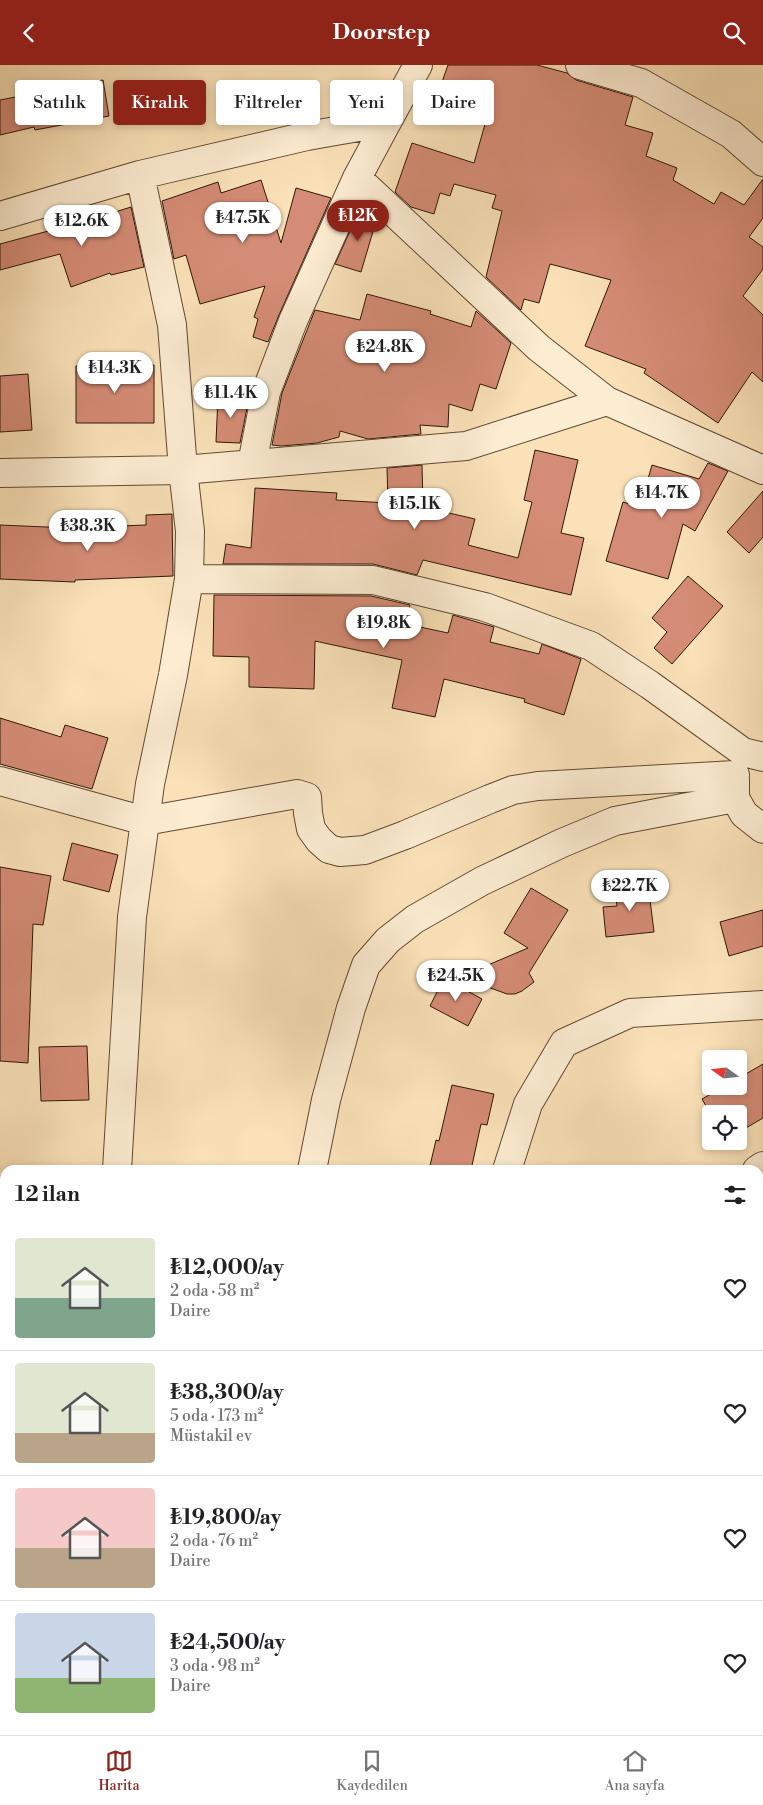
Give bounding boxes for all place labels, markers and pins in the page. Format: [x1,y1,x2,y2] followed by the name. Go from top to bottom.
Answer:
[328,199,388,242] pin: ₺12K
[202,201,284,244] pin: ₺47.5K
[41,205,123,247] pin: ₺12.6K
[344,331,426,373] pin: ₺24.8K
[74,351,156,394] pin: ₺14.3K
[190,377,272,419] pin: ₺11.4K
[621,477,703,519] pin: ₺14.7K
[374,487,456,530] pin: ₺15.1K
[47,509,129,552] pin: ₺38.3K
[343,607,425,649] pin: ₺19.8K
[589,869,671,912] pin: ₺22.7K
[415,959,497,1002] pin: ₺24.5K

